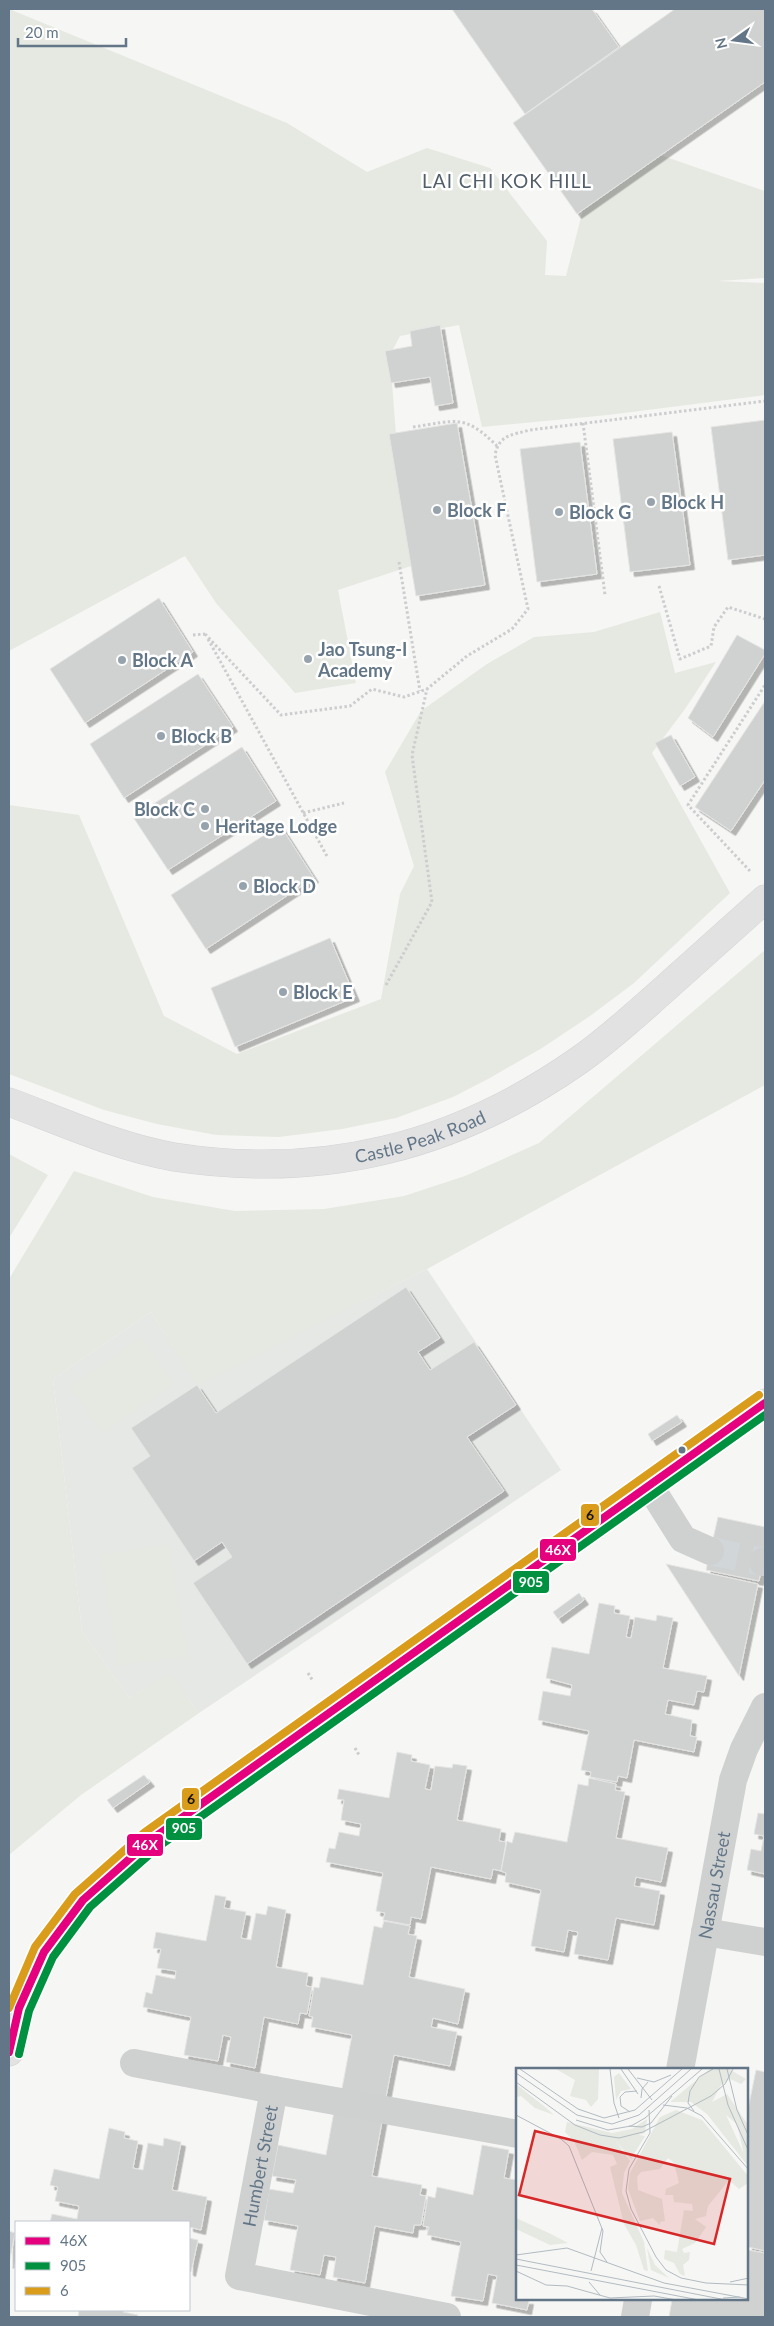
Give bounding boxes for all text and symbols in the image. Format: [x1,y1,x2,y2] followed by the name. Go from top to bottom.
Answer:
[18,15,125,47] scale bar
[709,15,759,65] north arrow
[25,23,59,41] text: 20 m
[711,36,730,51] text: N
[422,169,592,192] district label: LAI CHI KOK HILL
[661,491,724,513] place label: Block H
[645,496,657,508] marker: Block H
[447,499,506,521] place label: Block F
[569,501,631,523] place label: Block G
[431,504,443,516] marker: Block F
[553,506,565,518] marker: Block G
[317,638,407,681] place label: Jao Tsung-I Academy
[132,649,194,671] place label: Block A
[302,653,314,665] marker: Jao Tsung-I Academy
[116,654,128,666] marker: Block A
[171,725,232,747] place label: Block B
[155,730,167,742] marker: Block B
[134,798,195,820] place label: Block C
[199,803,211,815] marker: Block C
[215,815,337,837] place label: Heritage Lodge
[199,820,211,832] marker: Heritage Lodge
[253,875,316,897] place label: Block D
[237,880,249,892] marker: Block D
[293,981,353,1003] place label: Block E
[277,986,289,998] marker: Block E
[353,1105,489,1167] street label: Castle Peak Road
[677,1445,687,1455] unlabelled marker
[580,1503,600,1527] line badge: 6
[586,1506,594,1523] text: 6
[539,1538,577,1562] line badge: 46X
[545,1541,571,1558] text: 46X
[512,1570,550,1594] line badge: 905
[519,1573,543,1590] text: 905
[181,1787,200,1811] line badge: 6
[187,1790,195,1807] text: 6
[165,1817,203,1841] line badge: 905
[172,1819,196,1836] text: 905
[693,1829,735,1941] street label: Nassau Street
[126,1833,164,1857] line badge: 46X
[132,1836,158,1853] text: 46X
[516,2068,749,2301] inset map
[238,2103,282,2228] street label: Humbert Street
[15,2221,190,2311] legend
[60,2231,87,2249] text: 46X
[60,2256,86,2274] text: 905
[60,2281,69,2299] text: 6

